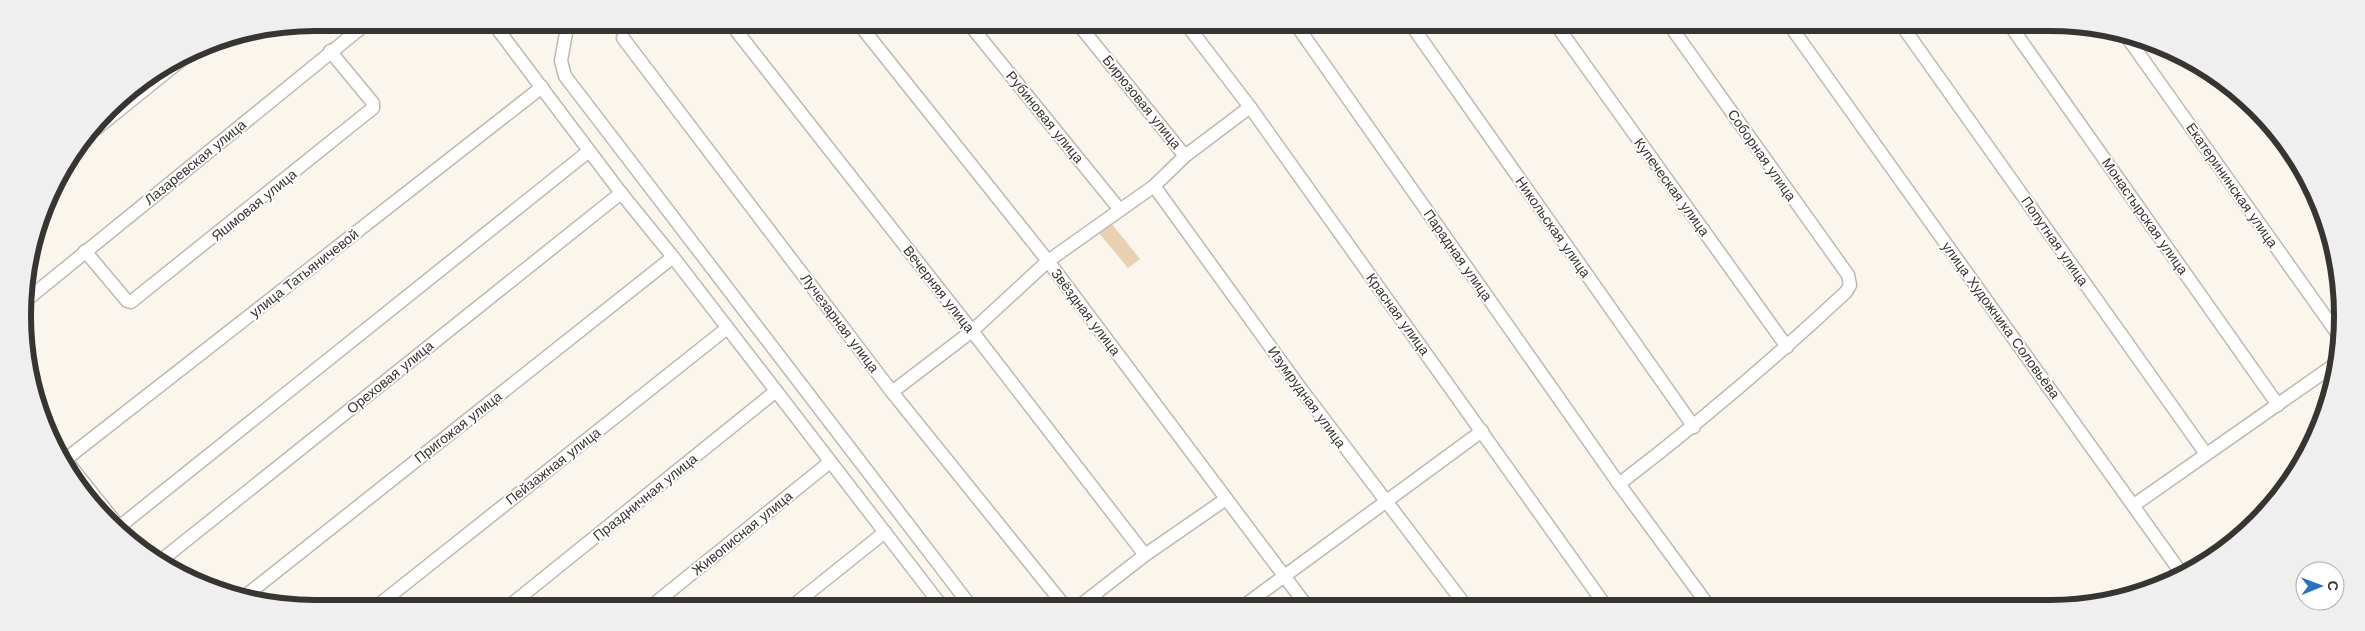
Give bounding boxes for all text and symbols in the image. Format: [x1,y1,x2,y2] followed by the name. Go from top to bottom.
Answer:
[1100,52,1185,152] street label: Бирюзовая улица
[1003,68,1087,166] street label: Рубиновая улица
[1725,106,1800,204] street label: Соборная улица
[141,116,249,208] street label: Лазаревская улица
[2183,120,2281,250] street label: Екатерининская улица
[1631,135,1713,239] street label: Купеческая улица
[2099,155,2191,277] street label: Монастырская улица
[208,166,300,244] street label: Яшмовая улица
[1512,174,1594,281] street label: Никольская улица
[2018,193,2092,289] street label: Попутная улица
[1420,206,1496,304] street label: Парадная улица
[246,226,362,320] street label: улица Татьяничевой
[1939,239,2063,402] street label: улица Художника Соловьёва
[900,242,978,336] street label: Вечерняя улица
[1048,266,1124,359] street label: Звёздная улица
[798,270,882,376] street label: Лучезарная улица
[1363,270,1433,358] street label: Красная улица
[344,337,437,417] street label: Ореховая улица
[1265,343,1349,451] street label: Изумрудная улица
[411,388,505,466] street label: Пригожая улица
[503,424,604,508] street label: Пейзажная улица
[590,450,700,544] street label: Праздничная улица
[689,487,796,578] street label: Живописная улица
[2295,561,2345,611] north arrow
[2325,581,2341,591] text: С

